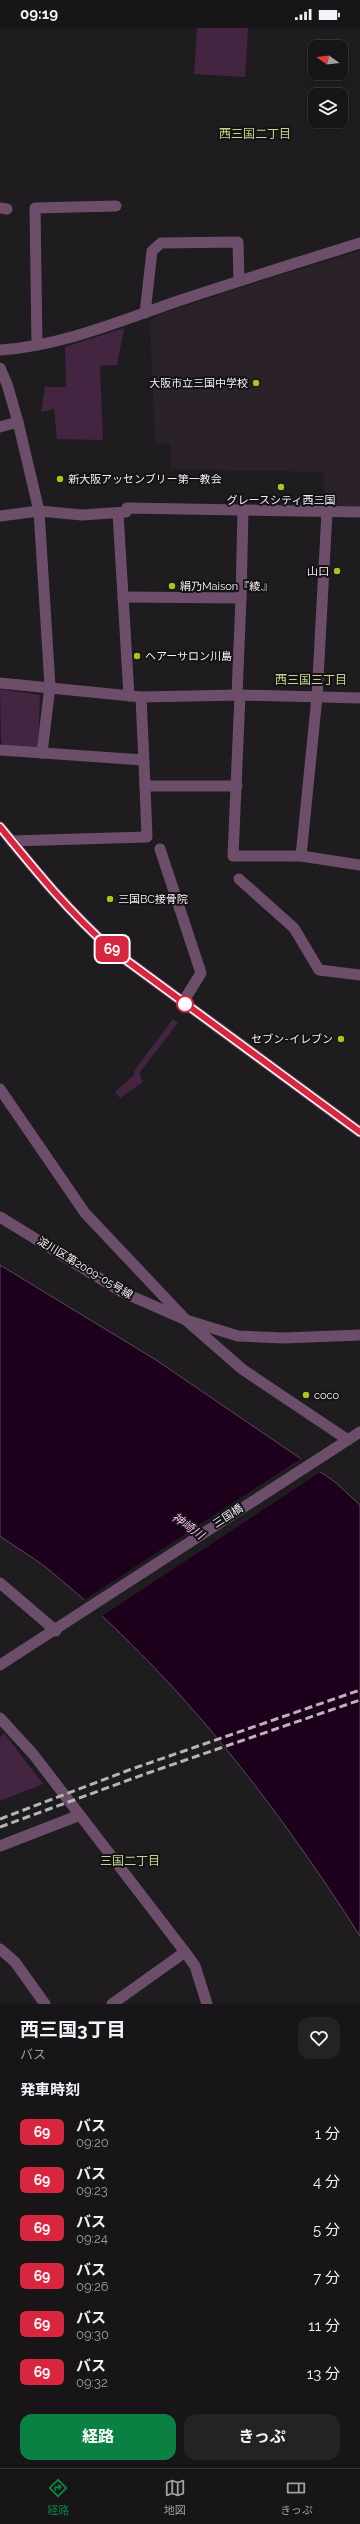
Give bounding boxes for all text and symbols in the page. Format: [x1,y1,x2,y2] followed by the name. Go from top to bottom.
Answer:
[20,5,58,23] text: 09:19
[308,40,348,80] north arrow
[308,40,348,128] map controls
[308,88,348,128] button: layers
[219,127,291,141] district label: 西三国二丁目
[149,377,248,390] place label: 大阪市立三国中学校
[251,378,261,388] marker: 大阪市立三国中学校
[68,473,222,486] place label: 新大阪アッセンブリー第一教会
[55,474,65,484] marker: 新大阪アッセンブリー第一教会
[276,482,286,492] marker: グレースシティ西三国
[227,494,335,507] place label: グレースシティ西三国
[307,565,329,578] place label: 山口
[332,566,342,576] marker: 山口
[180,580,273,593] place label: 絹乃Maison『綾.』
[167,581,177,591] marker: 絹乃Maison『綾.』
[145,650,232,663] place label: ヘアーサロン川島
[132,651,142,661] marker: ヘアーサロン川島
[275,673,347,687] district label: 西三国三丁目
[118,893,188,906] place label: 三国BC接骨院
[105,894,115,904] marker: 三国BC接骨院
[94,936,130,962] line badge: 69
[104,941,120,957] text: 69
[176,995,194,1013] unlabelled marker
[251,1033,333,1046] place label: セブン-イレブン
[336,1034,346,1044] marker: セブン-イレブン
[35,1234,135,1302] street label: 淀川区第2009-05号線
[314,1389,340,1402] place label: coco
[301,1390,311,1400] marker: coco
[211,1502,245,1530] street label: 三国橋
[169,1510,208,1543] water label: 神崎川
[100,1854,160,1868] district label: 三国二丁目
[298,2017,340,2059] button: heart
[20,2018,126,2040] text: 西三国3丁目
[20,2047,46,2062] text: バス
[20,2081,80,2099] text: 発車時刻
[76,2117,106,2135] text: バス
[34,2124,50,2140] text: 69
[315,2125,340,2143] text: 1 分
[76,2135,109,2150] text: 09:20
[76,2165,106,2183] text: バス
[34,2172,50,2188] text: 69
[313,2173,340,2191] text: 4 分
[76,2183,108,2198] text: 09:23
[76,2213,106,2231] text: バス
[34,2220,50,2236] text: 69
[313,2221,340,2239] text: 5 分
[76,2231,108,2246] text: 09:24
[76,2261,106,2279] text: バス
[34,2268,50,2284] text: 69
[313,2269,340,2287] text: 7 分
[76,2279,109,2294] text: 09:26
[76,2309,106,2327] text: バス
[34,2316,50,2332] text: 69
[308,2317,340,2335] text: 11 分
[76,2327,109,2342] text: 09:30
[76,2357,106,2375] text: バス
[34,2364,50,2380] text: 69
[307,2365,340,2383] text: 13 分
[76,2375,108,2390] text: 09:32
[20,2414,176,2460] button: 経路
[184,2414,340,2460] button: きっぷ
[47,2477,69,2517] tab: 経路
[164,2477,186,2517] tab: 地図
[280,2477,313,2517] tab: きっぷ

